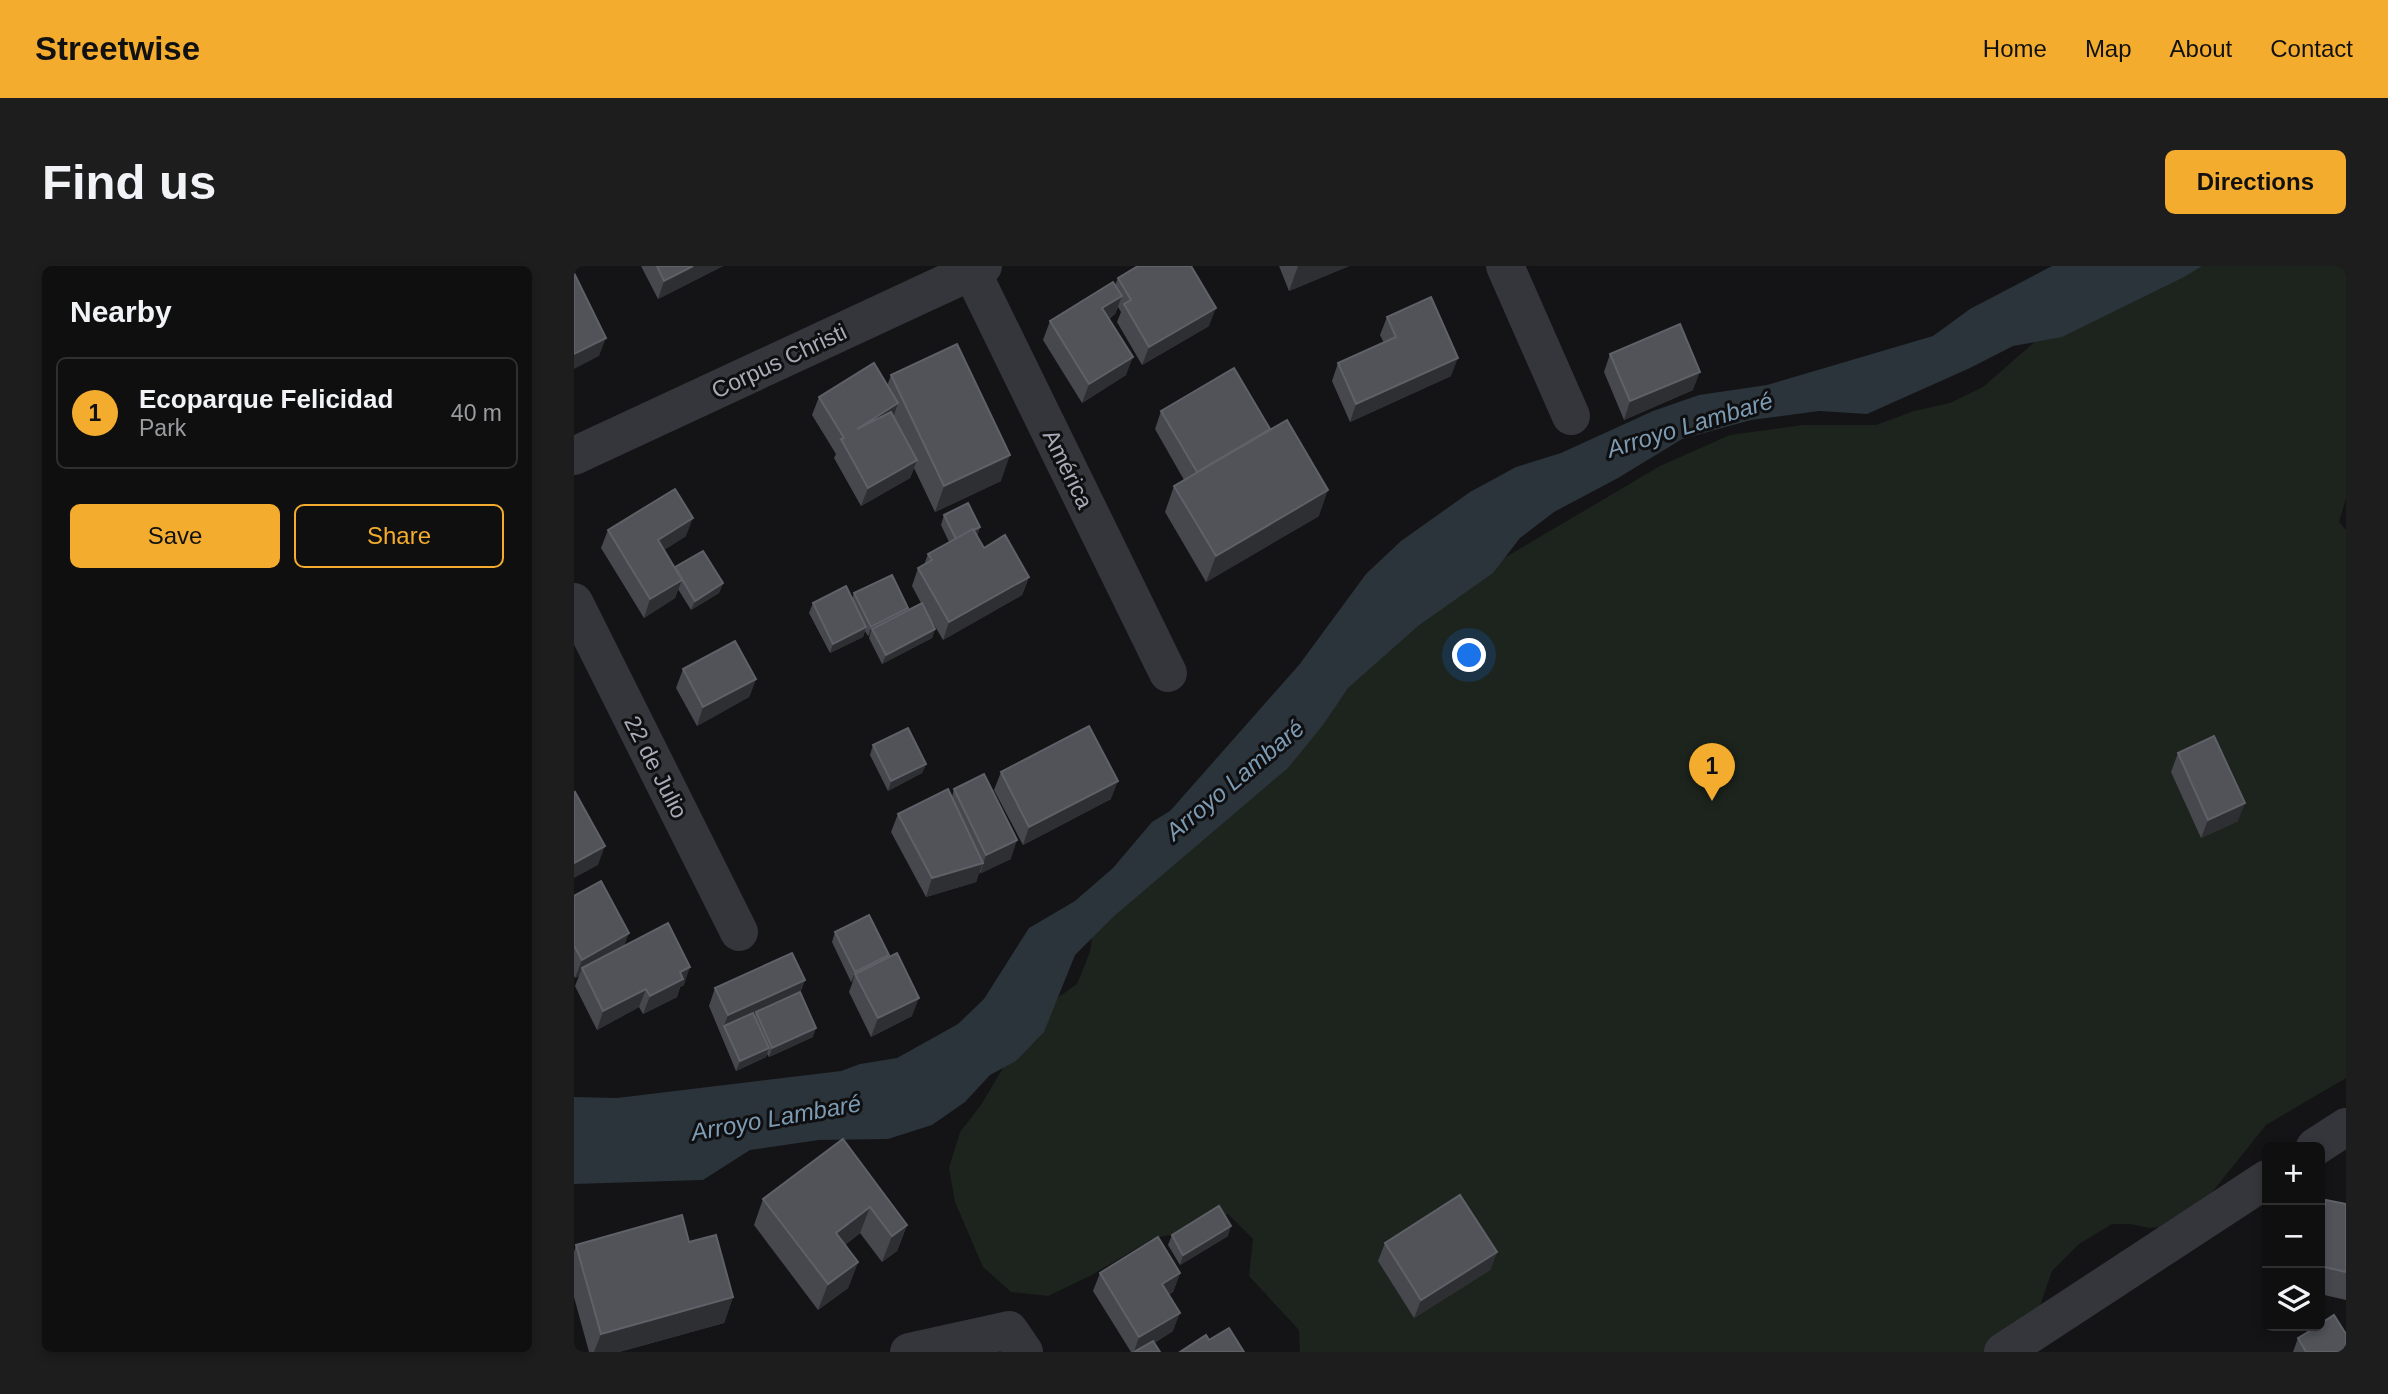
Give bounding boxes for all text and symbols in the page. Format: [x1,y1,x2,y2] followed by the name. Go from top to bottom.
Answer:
[35,30,200,67] text: Streetwise
[1983,35,2047,62] text: Home
[2085,35,2132,62] text: Map
[2170,35,2232,62] text: About
[2270,35,2353,62] text: Contact
[2165,150,2346,214] button: Directions
[42,155,216,209] text: Find us
[70,295,172,328] text: Nearby
[707,318,851,404] street label: Corpus Christi
[139,384,393,414] text: Ecoparque Felicidad
[1602,386,1776,463] water label: Arroyo Lambaré
[89,400,101,426] text: 1
[451,400,502,426] text: 40 m
[139,415,186,441] text: Park
[1038,425,1098,513] street label: América
[70,504,280,568] button: Save
[294,504,504,568] button: Share
[1452,638,1486,672] your location
[619,712,693,822] street label: 22 de Julio
[1159,714,1309,847] water label: Arroyo Lambaré
[1689,743,1735,801] pin: 1
[687,1089,863,1146] water label: Arroyo Lambaré
[2262,1142,2325,1331] map controls
[2262,1142,2325,1205] button: +
[2262,1205,2325,1268] button: −
[2262,1268,2325,1331] button: layers

